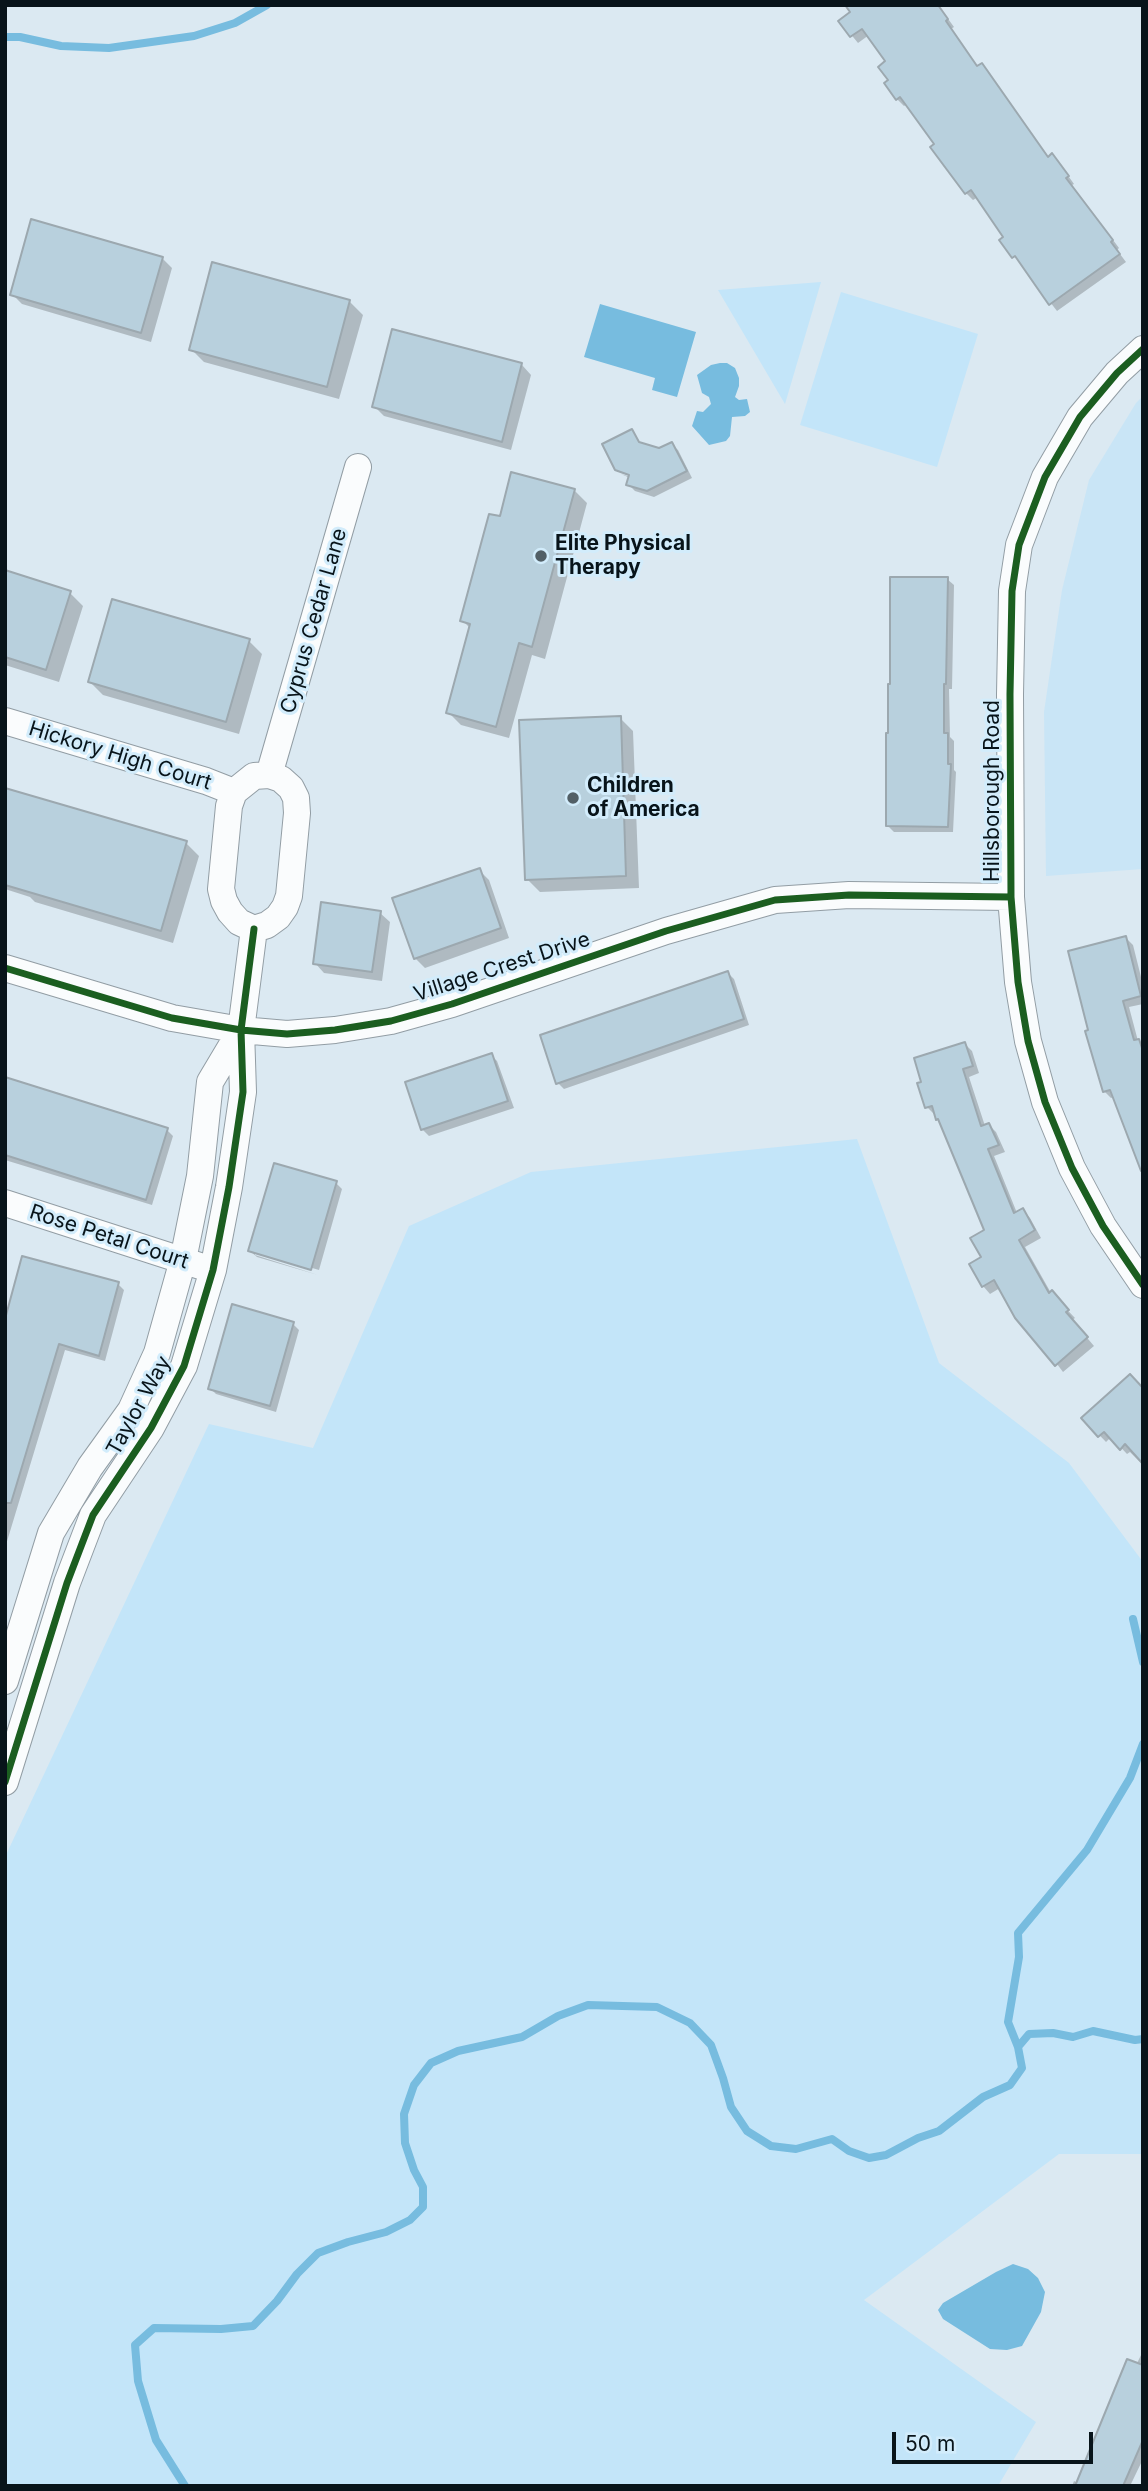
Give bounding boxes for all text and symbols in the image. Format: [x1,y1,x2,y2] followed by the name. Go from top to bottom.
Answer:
[275,525,353,717] street label: Cyprus Cedar Lane
[555,531,691,581] place label: Elite Physical Therapy
[533,548,549,564] marker: Elite Physical Therapy
[980,700,1006,882] street label: Hillsborough Road
[26,716,214,796] street label: Hickory High Court
[587,773,700,823] place label: Children of America
[565,790,581,806] marker: Children of America
[411,927,593,1007] street label: Village Crest Drive
[26,1199,192,1275] street label: Rose Petal Court
[101,1352,177,1460] street label: Taylor Way
[896,2418,1097,2462] scale bar
[905,2431,955,2456] text: 50 m

